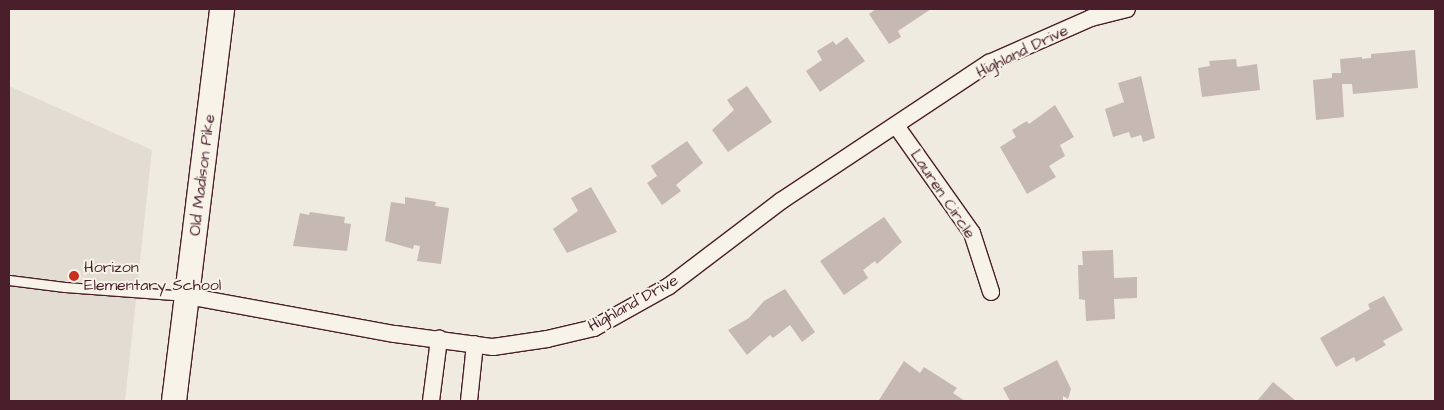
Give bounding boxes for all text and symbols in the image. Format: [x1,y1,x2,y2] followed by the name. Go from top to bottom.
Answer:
[973,20,1071,82] street label: Highland Drive
[185,113,219,237] street label: Old Madison Pike
[906,146,980,242] street label: Lauren Circle
[84,257,221,295] place label: Horizon Elementary School
[68,270,80,282] marker: Horizon Elementary School
[585,270,681,336] street label: Highland Drive

